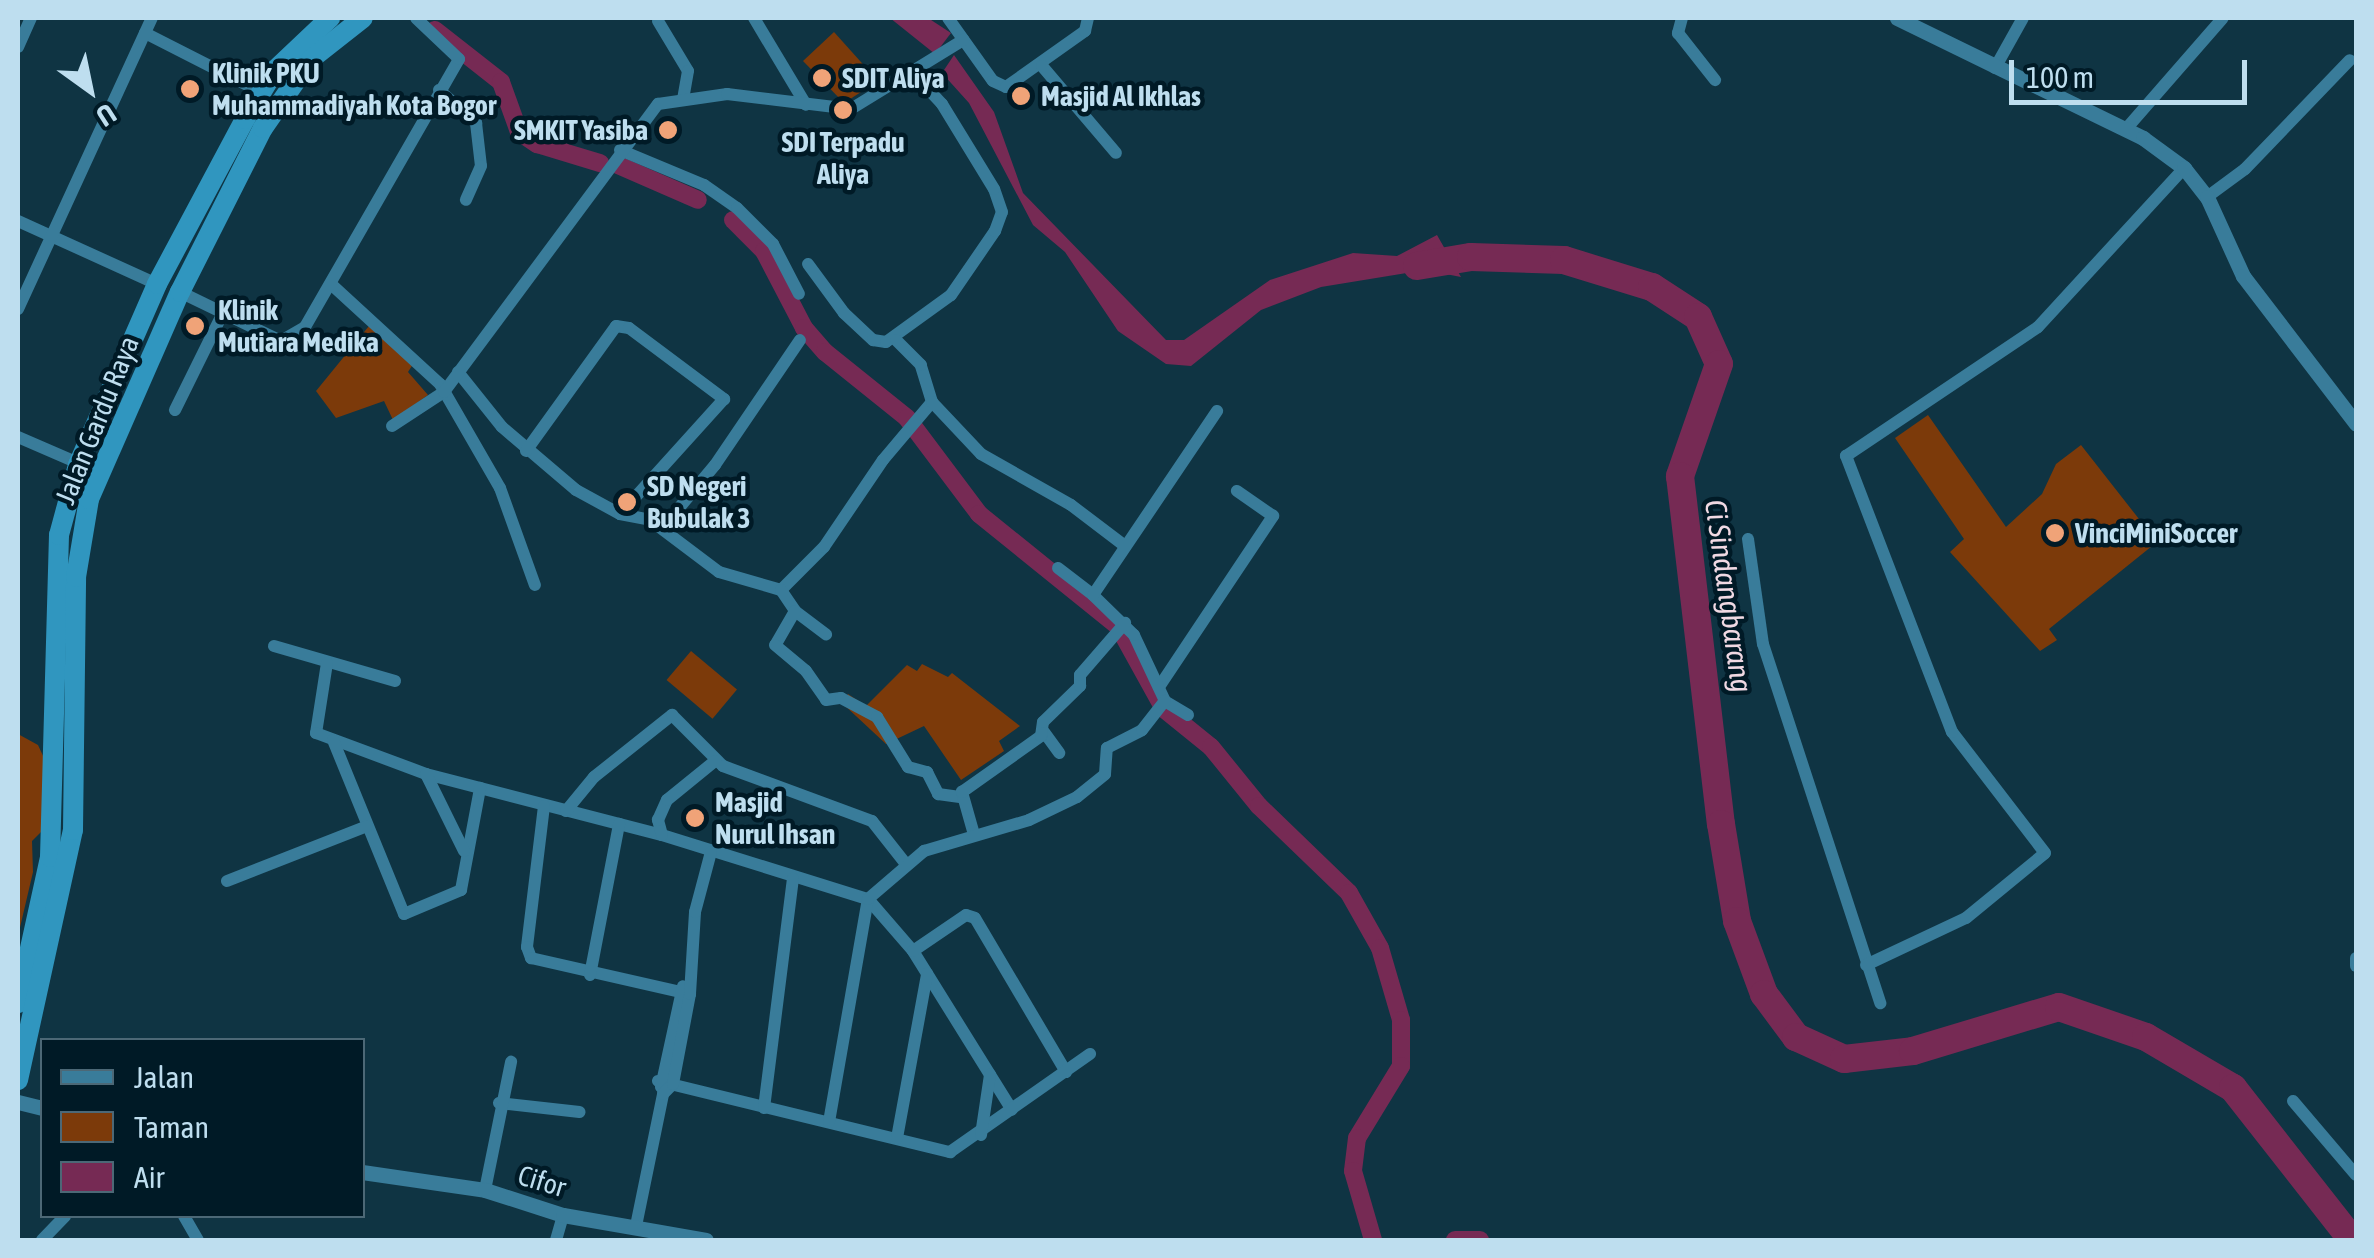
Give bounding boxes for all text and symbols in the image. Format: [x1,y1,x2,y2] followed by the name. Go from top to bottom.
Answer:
[40,40,140,140] north arrow
[2014,40,2252,102] scale bar
[212,56,496,122] place label: Klinik PKU Muhammadiyah Kota Bogor
[2026,60,2094,94] text: 100 m
[842,61,945,95] place label: SDIT Aliya
[811,67,833,89] marker: SDIT Aliya
[177,76,203,102] marker: Klinik PKU Muhammadiyah Kota Bogor
[1041,79,1201,113] place label: Masjid Al Ikhlas
[1010,85,1032,107] marker: Masjid Al Ikhlas
[91,97,122,133] text: U
[832,99,854,121] marker: SDI Terpadu Aliya
[514,113,648,147] place label: SMKIT Yasiba
[657,119,679,141] marker: SMKIT Yasiba
[781,125,905,191] place label: SDI Terpadu Aliya
[218,293,379,359] place label: Klinik Mutiara Medika
[182,313,208,339] marker: Klinik Mutiara Medika
[48,331,146,509] street label: Jalan Gardu Raya
[647,469,750,535] place label: SD Negeri Bubulak 3
[616,491,638,513] marker: SD Negeri Bubulak 3
[1698,497,1760,695] water label: Ci Sindangbarang
[2075,516,2237,550] place label: VinciMiniSoccer
[2044,522,2066,544] marker: VinciMiniSoccer
[715,785,835,851] place label: Masjid Nurul Ihsan
[684,807,706,829] marker: Masjid Nurul Ihsan
[40,1038,365,1218] legend
[134,1060,194,1094] text: Jalan
[134,1110,209,1144] text: Taman
[514,1158,570,1204] street label: Cifor
[134,1160,164,1194] text: Air

